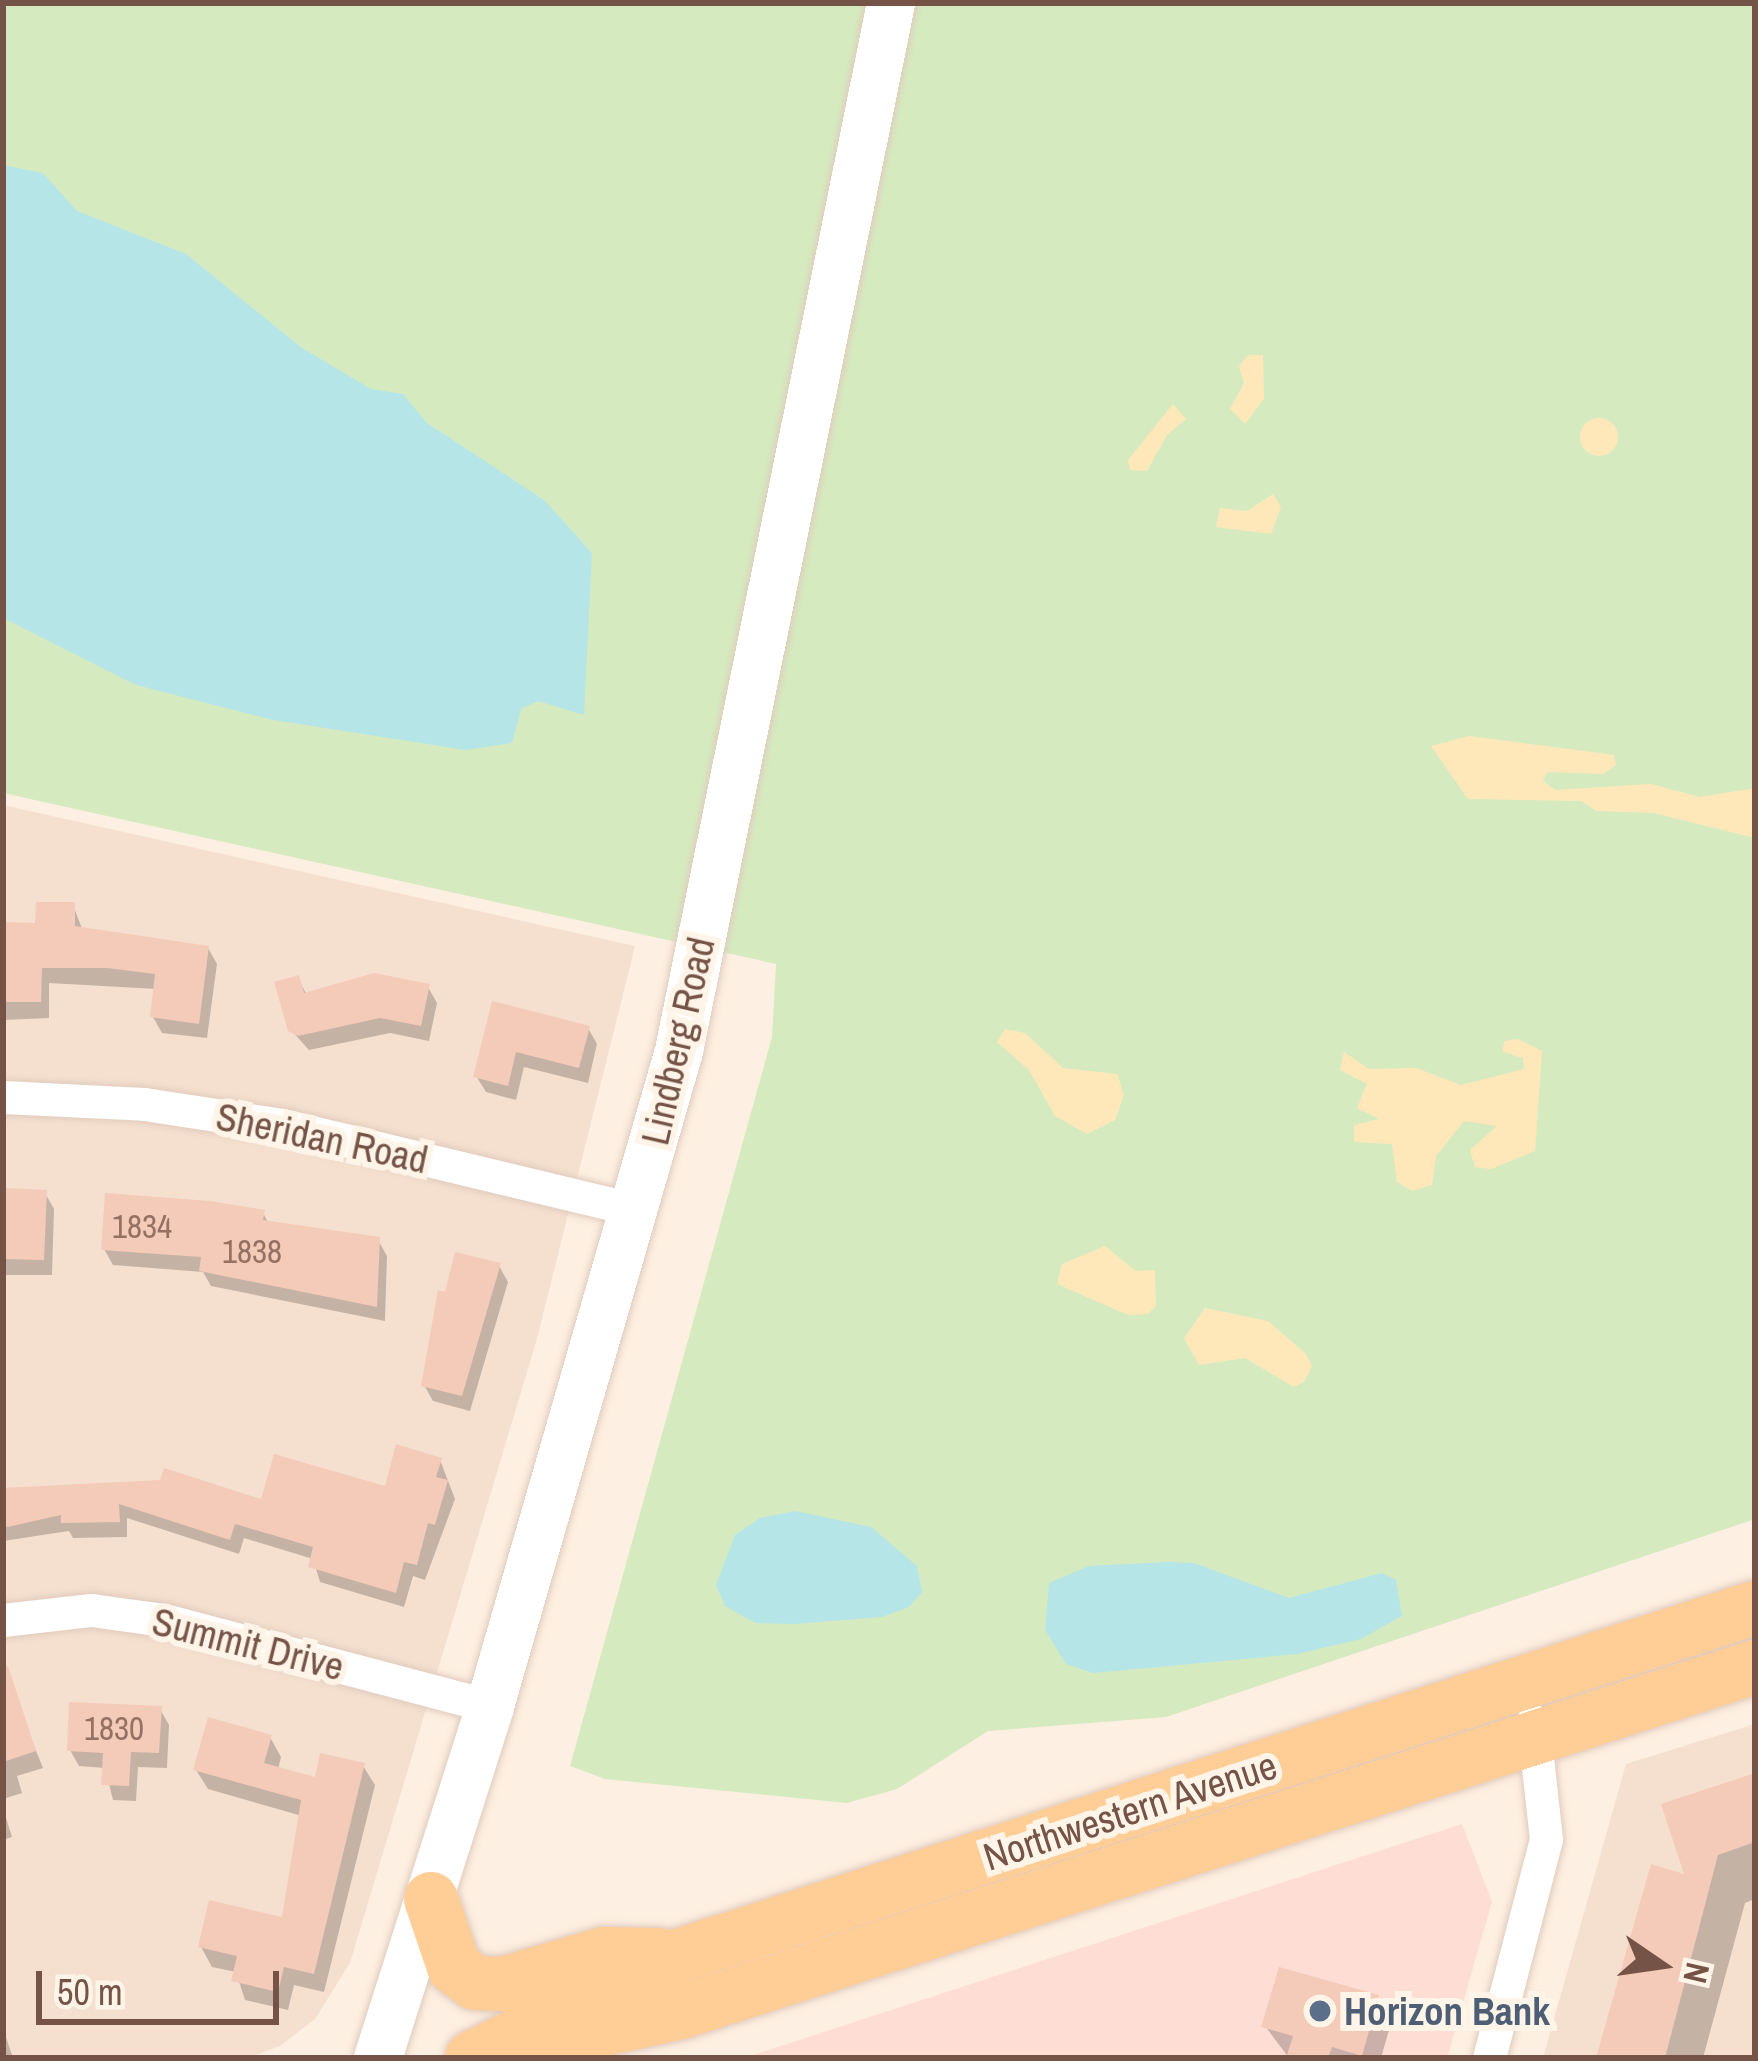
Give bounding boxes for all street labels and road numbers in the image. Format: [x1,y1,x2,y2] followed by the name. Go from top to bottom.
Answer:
[631,933,725,1149] street label: Lindberg Road
[212,1093,432,1183] street label: Sheridan Road
[148,1598,348,1690] street label: Summit Drive
[977,1741,1283,1881] street label: Northwestern Avenue

